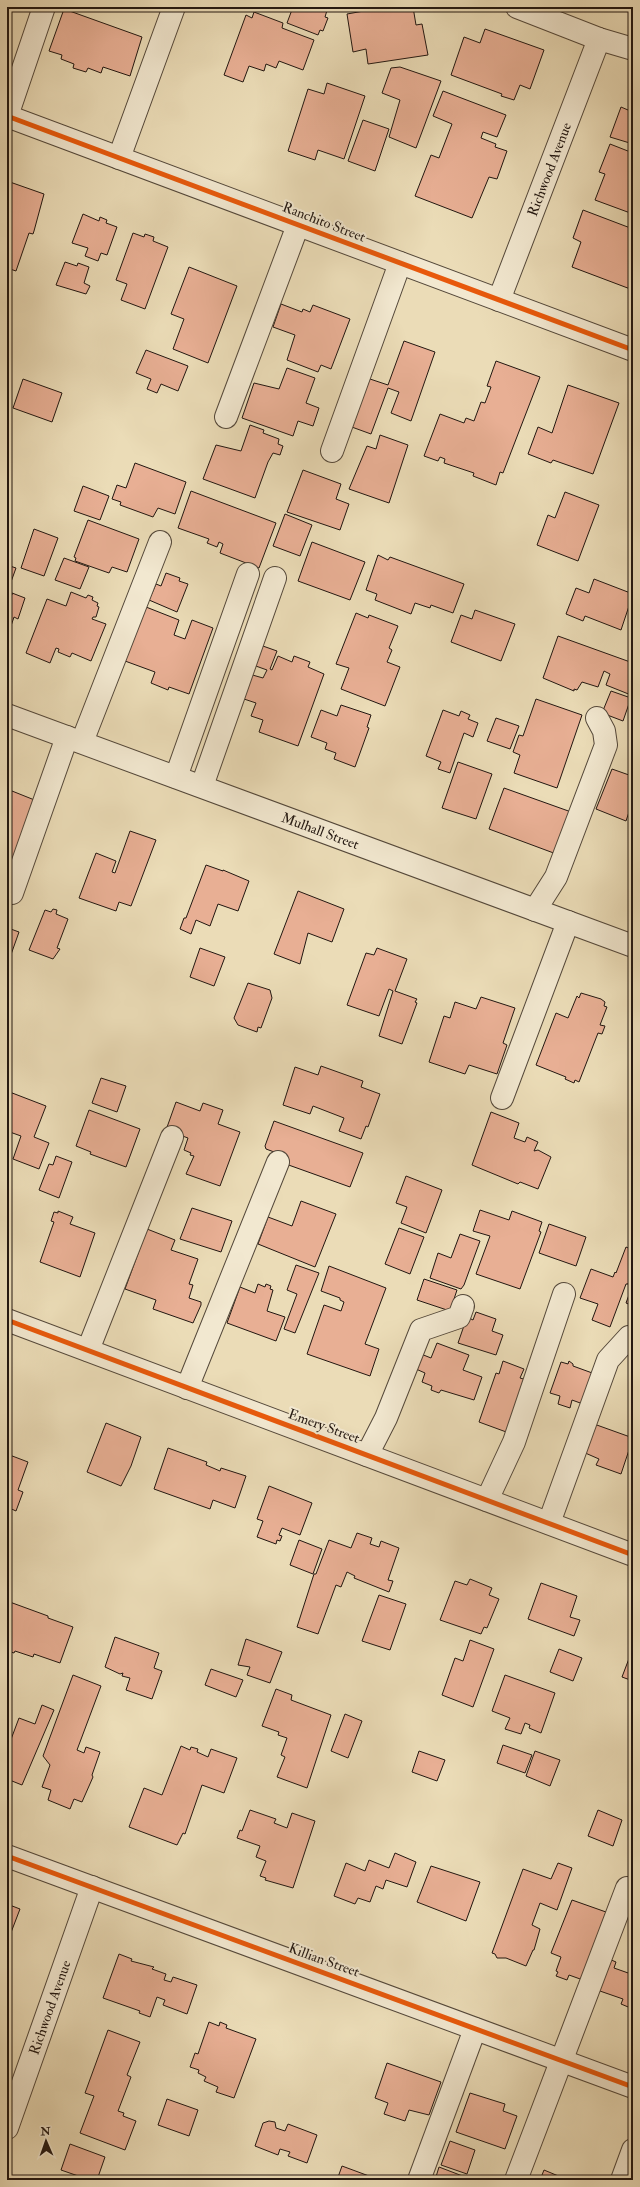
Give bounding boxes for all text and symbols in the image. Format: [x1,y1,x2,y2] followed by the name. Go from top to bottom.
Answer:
[523,120,575,219] street label: Richwood Avenue
[280,198,368,246] street label: Ranchito Street
[279,809,362,853] street label: Mulhall Street
[286,1405,362,1448] street label: Emery Street
[286,1939,362,1981] street label: Killian Street
[25,1958,74,2057] street label: Richwood Avenue
[26,2121,66,2161] north arrow
[40,2125,52,2138] text: N

